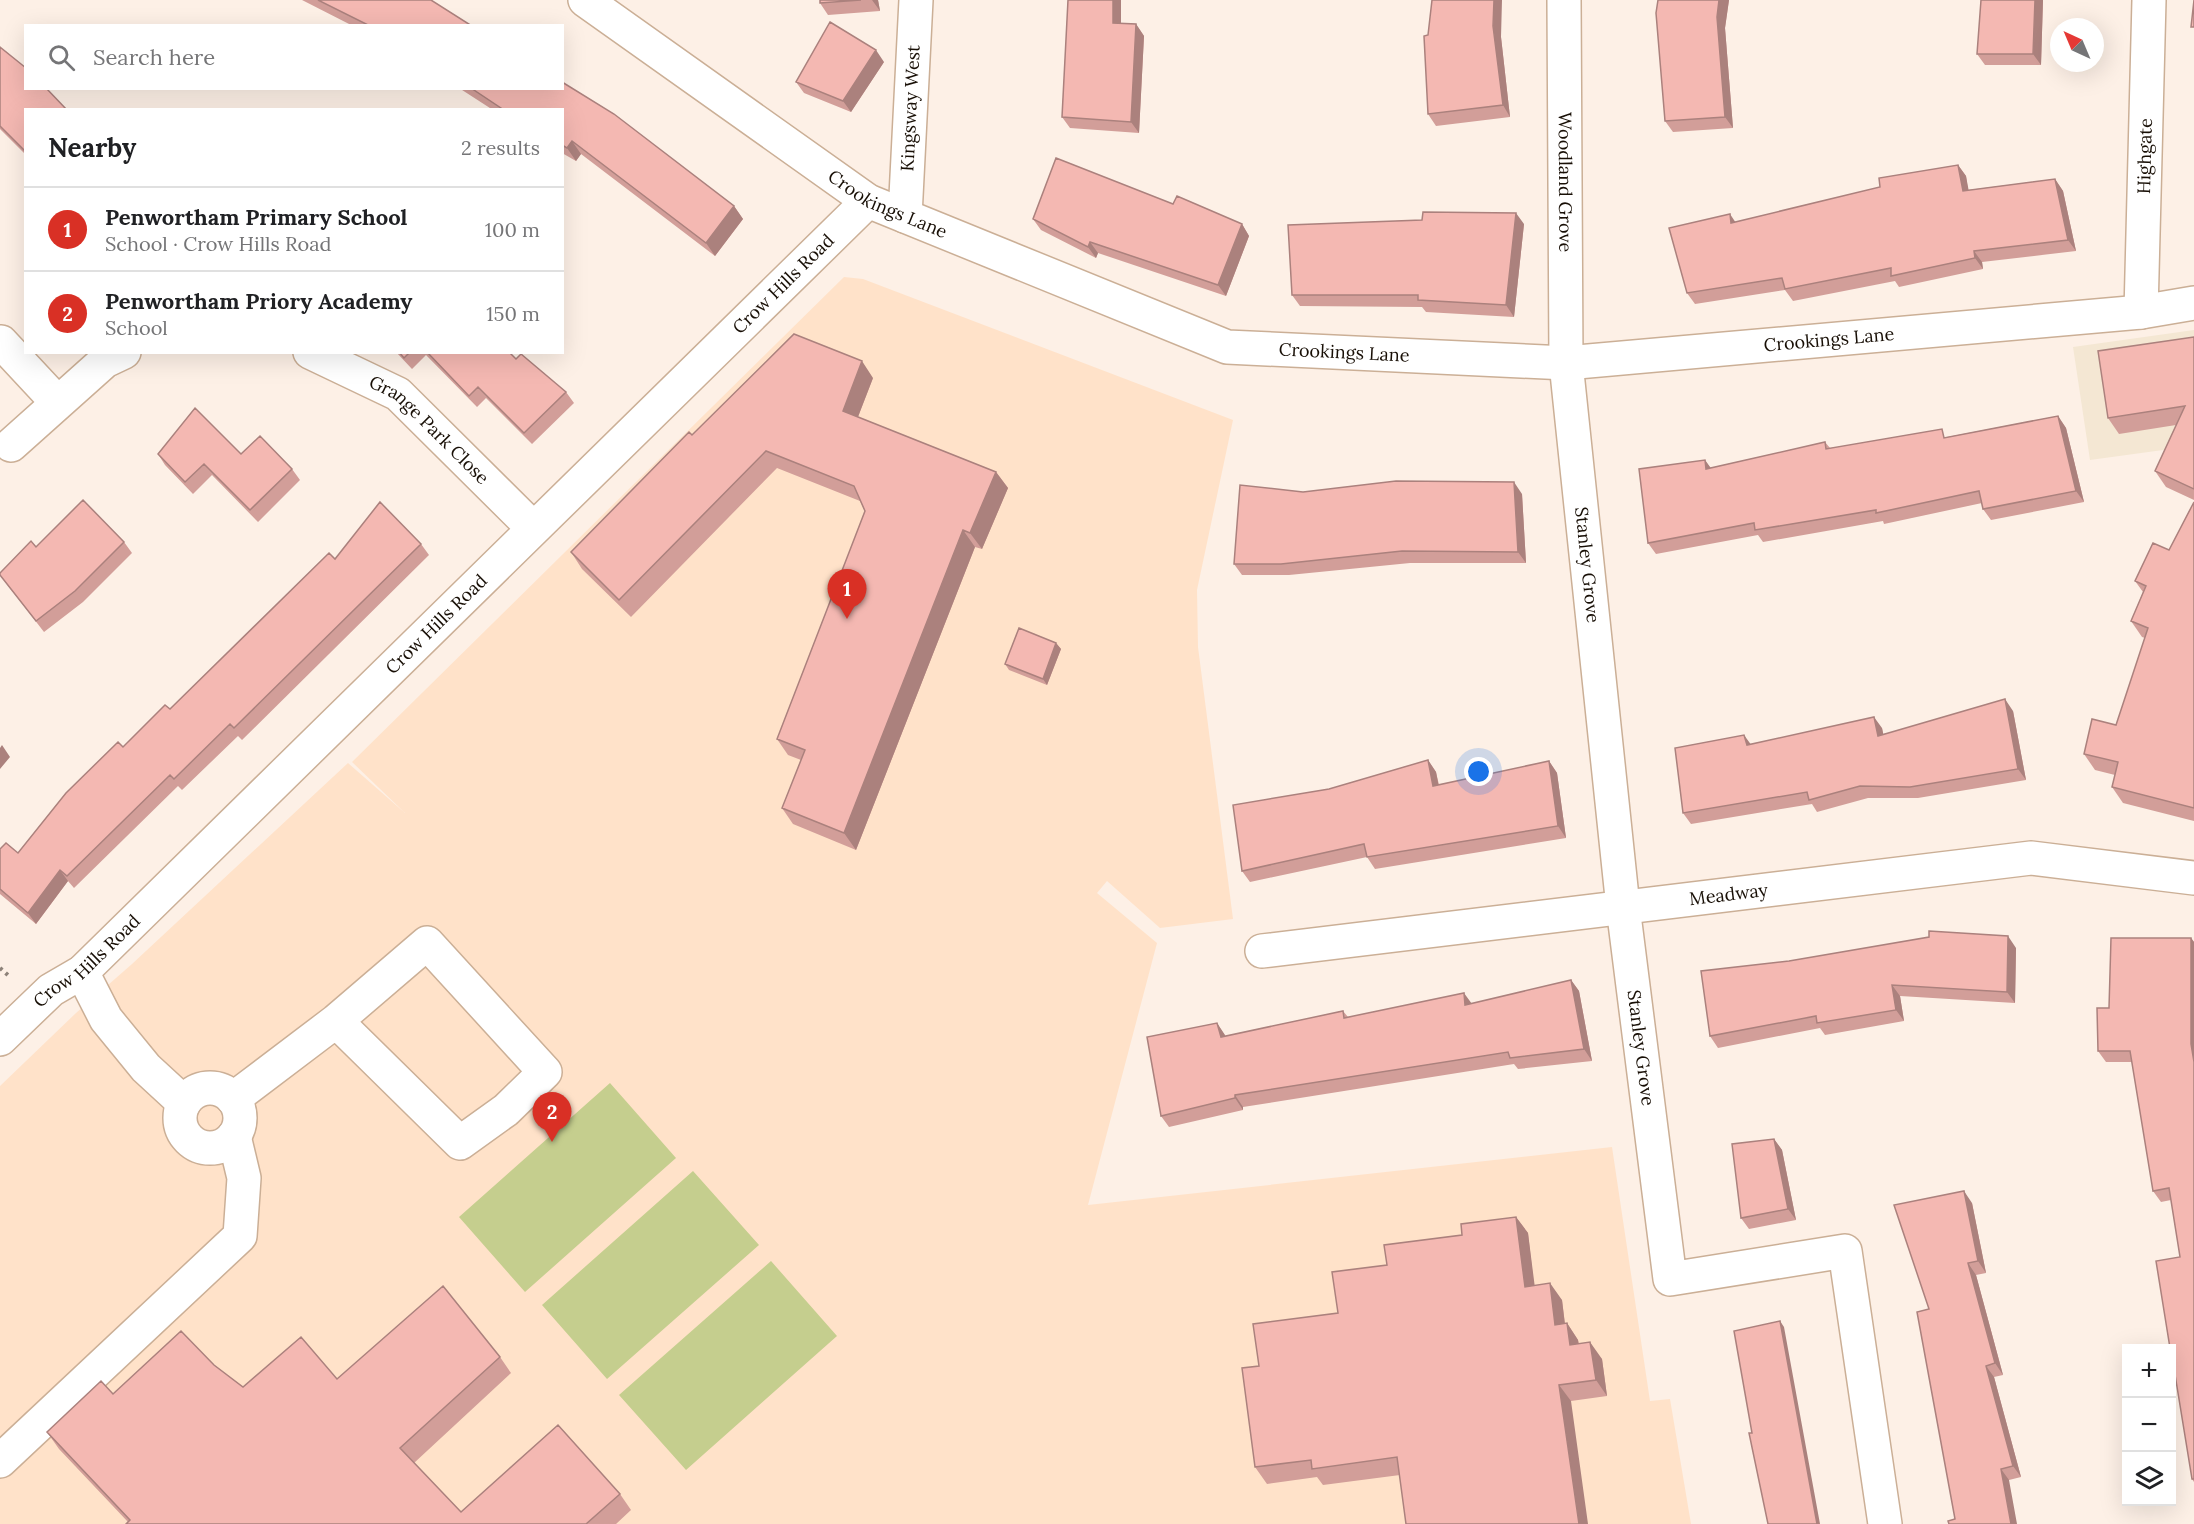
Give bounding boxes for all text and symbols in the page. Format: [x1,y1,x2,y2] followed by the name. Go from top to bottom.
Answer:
[2050,18,2104,72] north arrow
[24,24,564,90] search box
[45,41,78,74] icon: search
[93,43,215,71] text: Search here
[895,44,925,172] street label: Kingsway West
[1554,112,1577,252] street label: Woodland Grove
[2132,117,2157,194] street label: Highgate
[48,131,136,164] text: Nearby
[461,135,540,160] text: 2 results
[824,164,951,243] street label: Crookings Lane
[105,203,407,231] text: Penwortham Primary School
[63,217,72,242] text: 1
[485,217,540,242] text: 100 m
[727,229,839,339] street label: Crow Hills Road
[105,231,331,256] text: School · Crow Hills Road
[105,287,413,315] text: Penwortham Priory Academy
[62,301,73,326] text: 2
[486,301,540,326] text: 150 m
[105,315,168,340] text: School
[1763,322,1895,356] street label: Crookings Lane
[1278,337,1410,367] street label: Crookings Lane
[366,370,494,489] street label: Grange Park Close
[1570,506,1605,624] street label: Stanley Grove
[380,569,492,679] street label: Crow Hills Road
[828,570,866,619] pin: 1
[1464,757,1493,786] your location
[1688,878,1770,910] street label: Meadway
[28,909,145,1012] street label: Crow Hills Road
[1623,988,1660,1107] street label: Stanley Grove
[532,1092,572,1142] pin: 2
[2122,1344,2176,1506] map controls
[2122,1344,2176,1398] button: +
[2122,1398,2176,1452] button: −
[2122,1452,2176,1506] button: layers

